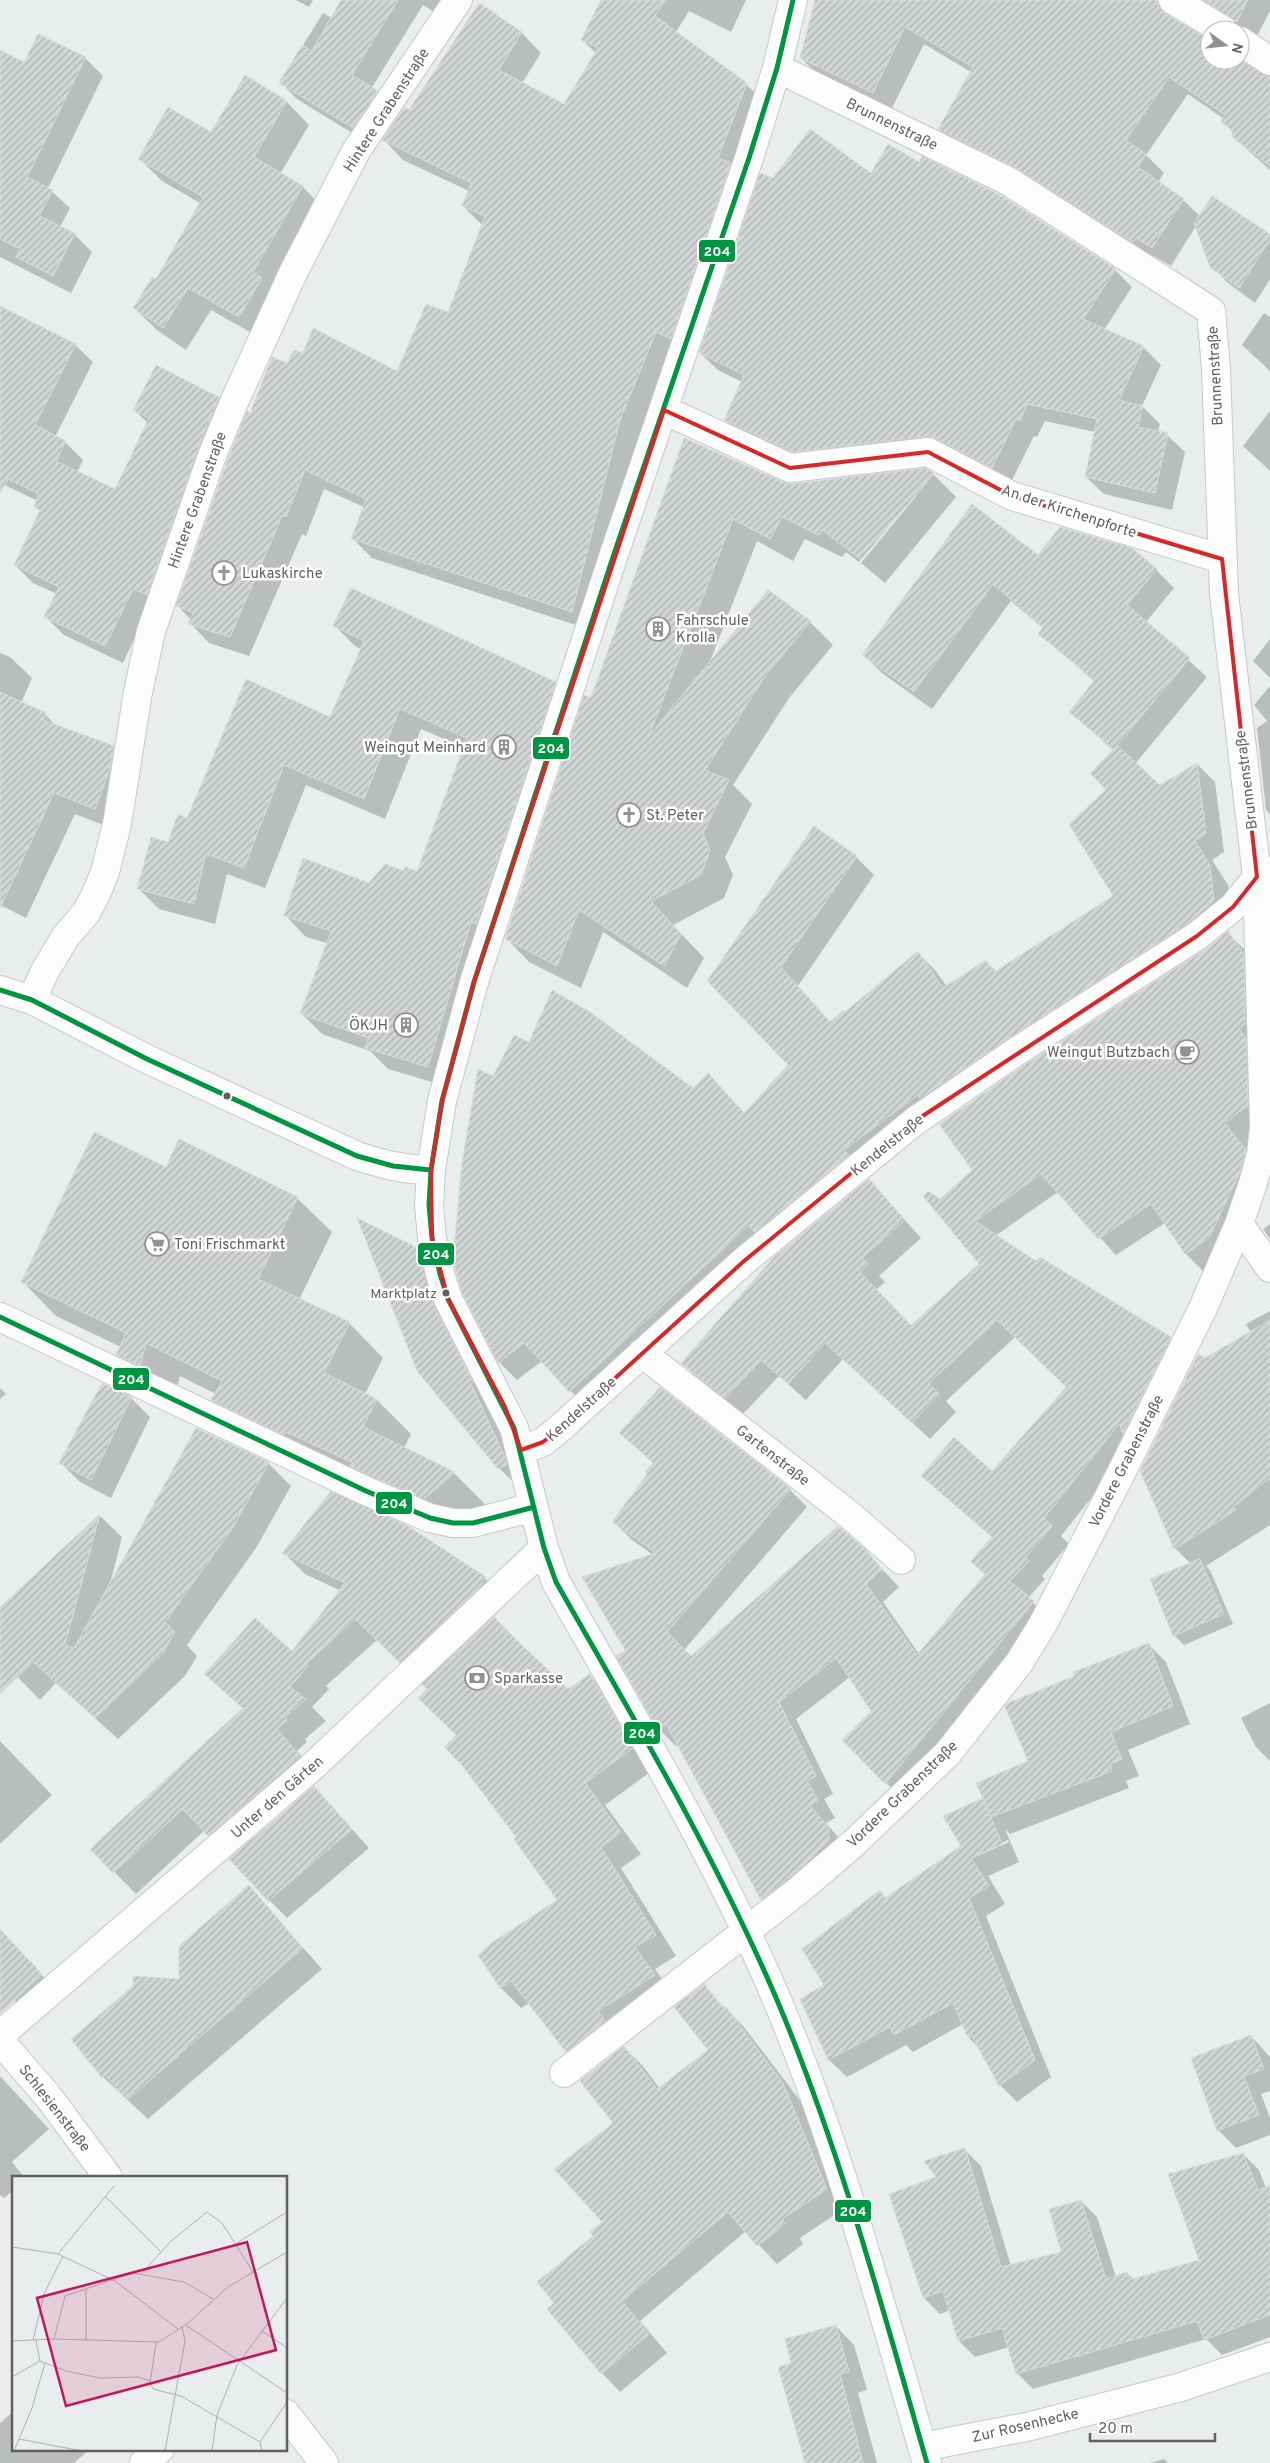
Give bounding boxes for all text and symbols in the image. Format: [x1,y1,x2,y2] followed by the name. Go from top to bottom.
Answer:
[1200,20,1250,70] north arrow
[1227,41,1246,55] text: N
[340,45,434,176] street label: Hintere Grabenstraße
[842,95,940,156] street label: Brunnenstraße
[698,239,736,263] line badge: 204
[704,244,730,261] text: 204
[1204,326,1229,426] street label: Brunnenstraße
[165,430,232,571] street label: Hintere Grabenstraße
[998,482,1139,543] street label: An der Kirchenpforte
[211,560,237,586] church icon: Lukaskirche
[242,565,323,584] place label: Lukaskirche
[676,612,749,648] place label: Fahrschule Krolla
[645,616,671,642] building icon: Fahrschule Krolla
[1232,729,1263,831] street label: Brunnenstraße
[491,734,517,760] building icon: Weingut Meinhard
[532,736,570,760] line badge: 204
[364,739,486,758] place label: Weingut Meinhard
[538,741,564,758] text: 204
[616,802,642,828] church icon: St. Peter
[646,807,704,826] place label: St. Peter
[393,1012,419,1038] building icon: ÖKJH
[349,1016,388,1036] place label: ÖKJH
[1174,1039,1200,1065] cafe icon: Weingut Butzbach
[1047,1044,1170,1063] place label: Weingut Butzbach
[222,1091,232,1101] unlabelled marker
[848,1111,928,1181] street label: Kendelstraße
[144,1231,170,1257] supermarket icon: Toni Frischmarkt
[174,1236,285,1255] place label: Toni Frischmarkt
[417,1242,455,1266] line badge: 204
[423,1247,449,1264] text: 204
[370,1286,437,1303] place label: Marktplatz
[441,1288,451,1298] marker: Marktplatz
[112,1367,150,1391] line badge: 204
[118,1372,144,1389] text: 204
[543,1373,621,1447] street label: Kendelstraße
[1086,1392,1169,1531] street label: Vordere Grabenstraße
[731,1421,813,1491] street label: Gartenstraße
[375,1491,413,1515] line badge: 204
[381,1496,407,1513] text: 204
[464,1665,490,1691] bank icon: Sparkasse
[494,1670,563,1689] place label: Sparkasse
[623,1721,661,1745] line badge: 204
[629,1726,655,1743] text: 204
[844,1737,962,1853] street label: Vordere Grabenstraße
[228,1753,328,1844] street label: Unter den Gärten
[14,2061,94,2156] street label: Schlesienstraße
[12,2176,288,2450] inset map
[834,2199,872,2223] line badge: 204
[840,2204,866,2221] text: 204
[970,2405,1081,2448] street label: Zur Rosenhecke
[1090,2410,1215,2442] scale bar
[1098,2420,1133,2439] text: 20 m

